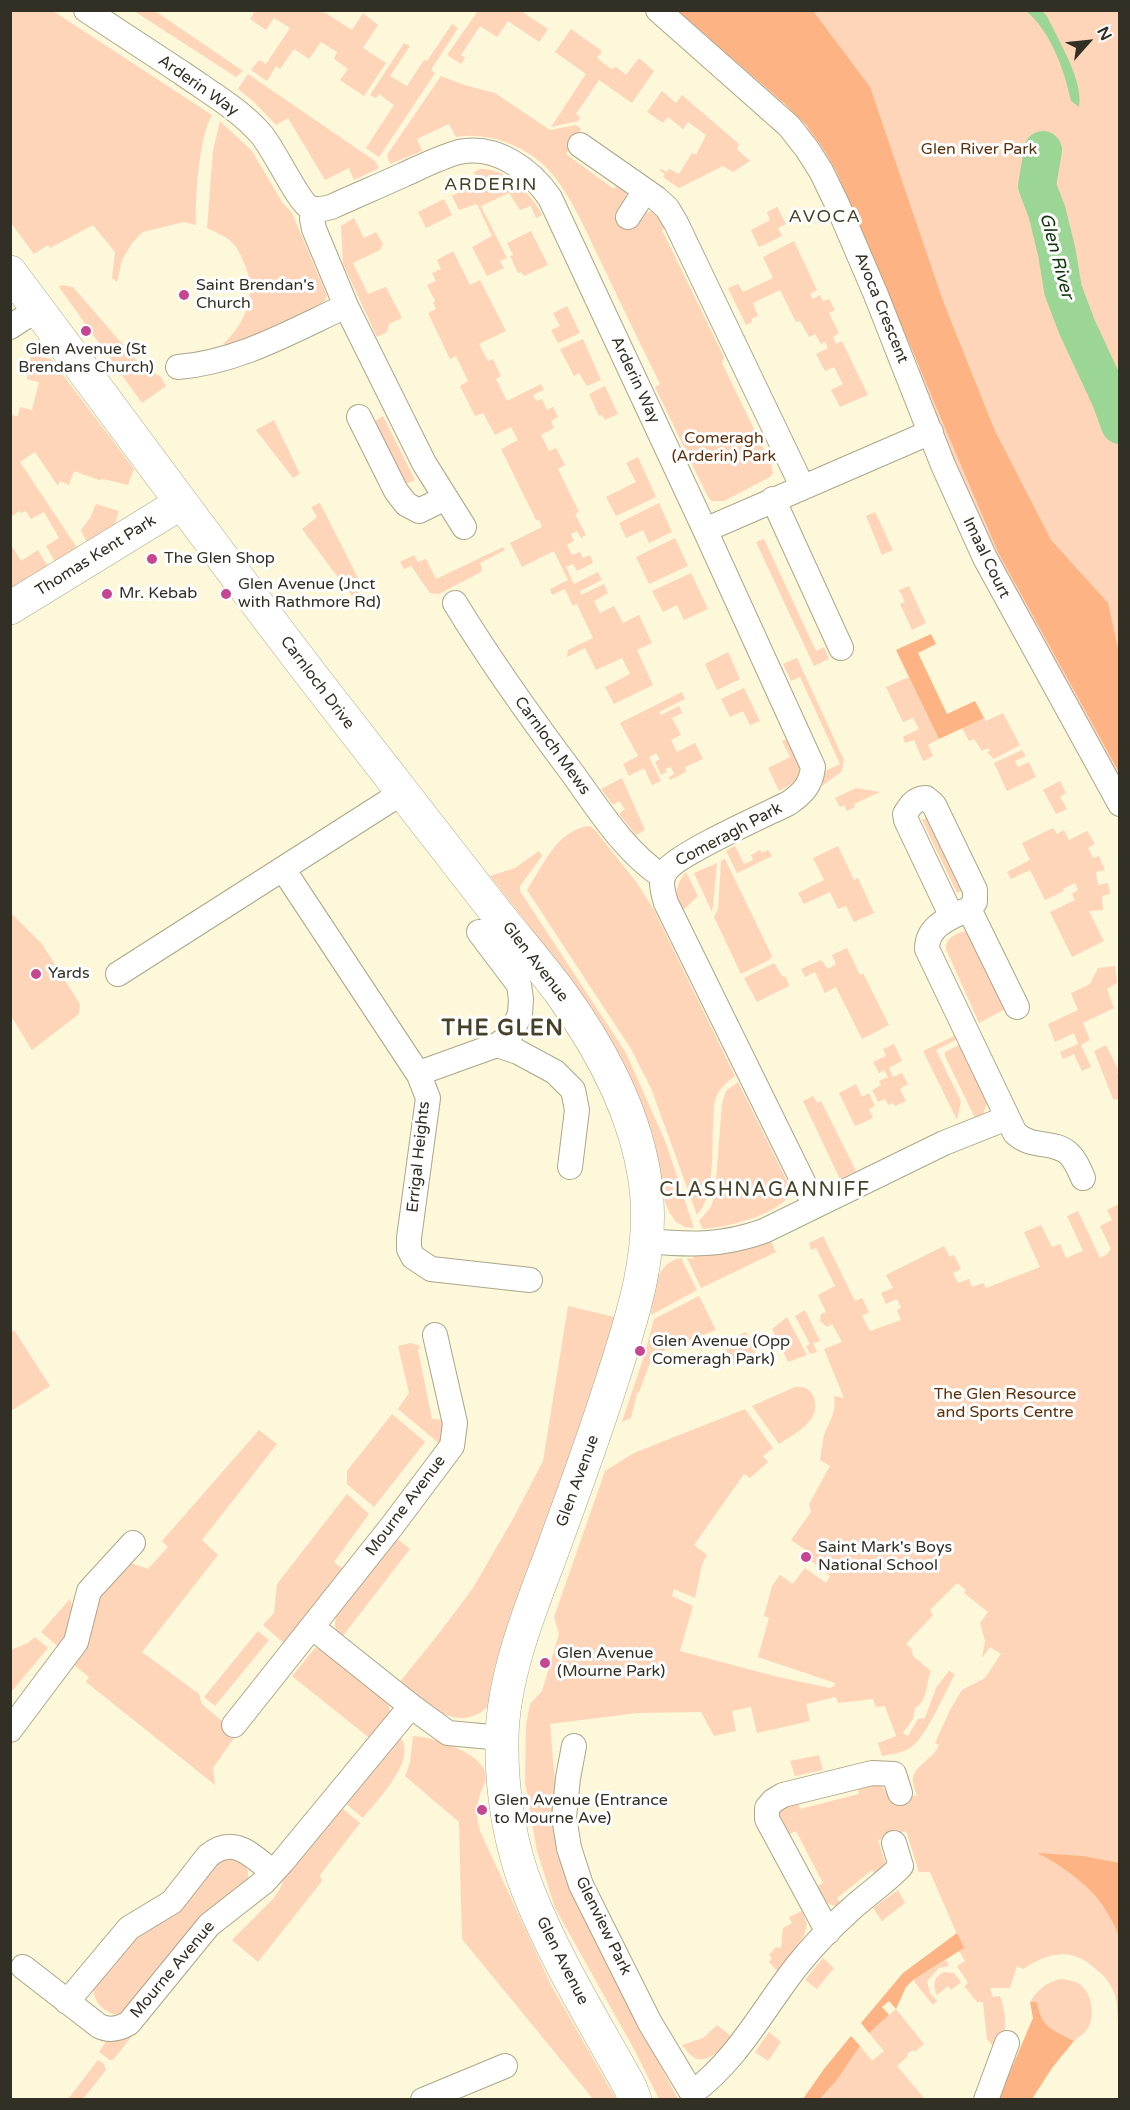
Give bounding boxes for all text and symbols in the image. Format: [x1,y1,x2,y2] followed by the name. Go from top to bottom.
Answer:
[1058,12,1118,72] north arrow
[1092,24,1116,44] text: N
[154,51,242,121] street label: Arderin Way
[921,140,1037,160] park label: Glen River Park
[444,174,538,196] district label: ARDERIN
[789,206,861,228] district label: AVOCA
[1034,211,1078,301] water label: Glen River
[850,250,912,366] street label: Avoca Crescent
[196,276,314,314] place label: Saint Brendan's Church
[177,288,191,302] marker: Saint Brendan's Church
[79,324,93,338] marker: Glen Avenue (St Brendans Church)
[606,333,664,427] street label: Arderin Way
[18,340,154,378] place label: Glen Avenue (St Brendans Church)
[672,429,776,467] park label: Comeragh (Arderin) Park
[32,511,160,601] street label: Thomas Kent Park
[958,514,1014,602] street label: Imaal Court
[164,549,275,569] place label: The Glen Shop
[145,552,159,566] marker: The Glen Shop
[238,575,381,613] place label: Glen Avenue (Jnct with Rathmore Rd)
[119,584,197,604] place label: Mr. Kebab
[100,587,114,601] marker: Mr. Kebab
[219,587,233,601] marker: Glen Avenue (Jnct with Rathmore Rd)
[276,633,358,733] street label: Carnloch Drive
[510,693,594,799] street label: Carnloch Mews
[673,799,785,871] street label: Comeragh Park
[498,918,572,1006] street label: Glen Avenue
[48,964,90,984] place label: Yards
[29,967,43,981] marker: Yards
[442,1016,564,1042] district label: THE GLEN
[404,1100,434,1214] street label: Errigal Heights
[659,1179,871,1203] district label: CLASHNAGANNIFF
[652,1332,790,1370] place label: Glen Avenue (Opp Comeragh Park)
[633,1344,647,1358] marker: Glen Avenue (Opp Comeragh Park)
[934,1385,1076,1423] park label: The Glen Resource and Sports Centre
[553,1432,603,1530] street label: Glen Avenue
[362,1452,450,1560] street label: Mourne Avenue
[818,1538,952,1576] place label: Saint Mark's Boys National School
[799,1550,813,1564] marker: Saint Mark's Boys National School
[557,1644,665,1682] place label: Glen Avenue (Mourne Park)
[538,1656,552,1670] marker: Glen Avenue (Mourne Park)
[494,1791,668,1829] place label: Glen Avenue (Entrance to Mourne Ave)
[475,1803,489,1817] marker: Glen Avenue (Entrance to Mourne Ave)
[571,1874,635,1978] street label: Glenview Park
[532,1914,592,2008] street label: Glen Avenue
[127,1917,219,2023] street label: Mourne Avenue

